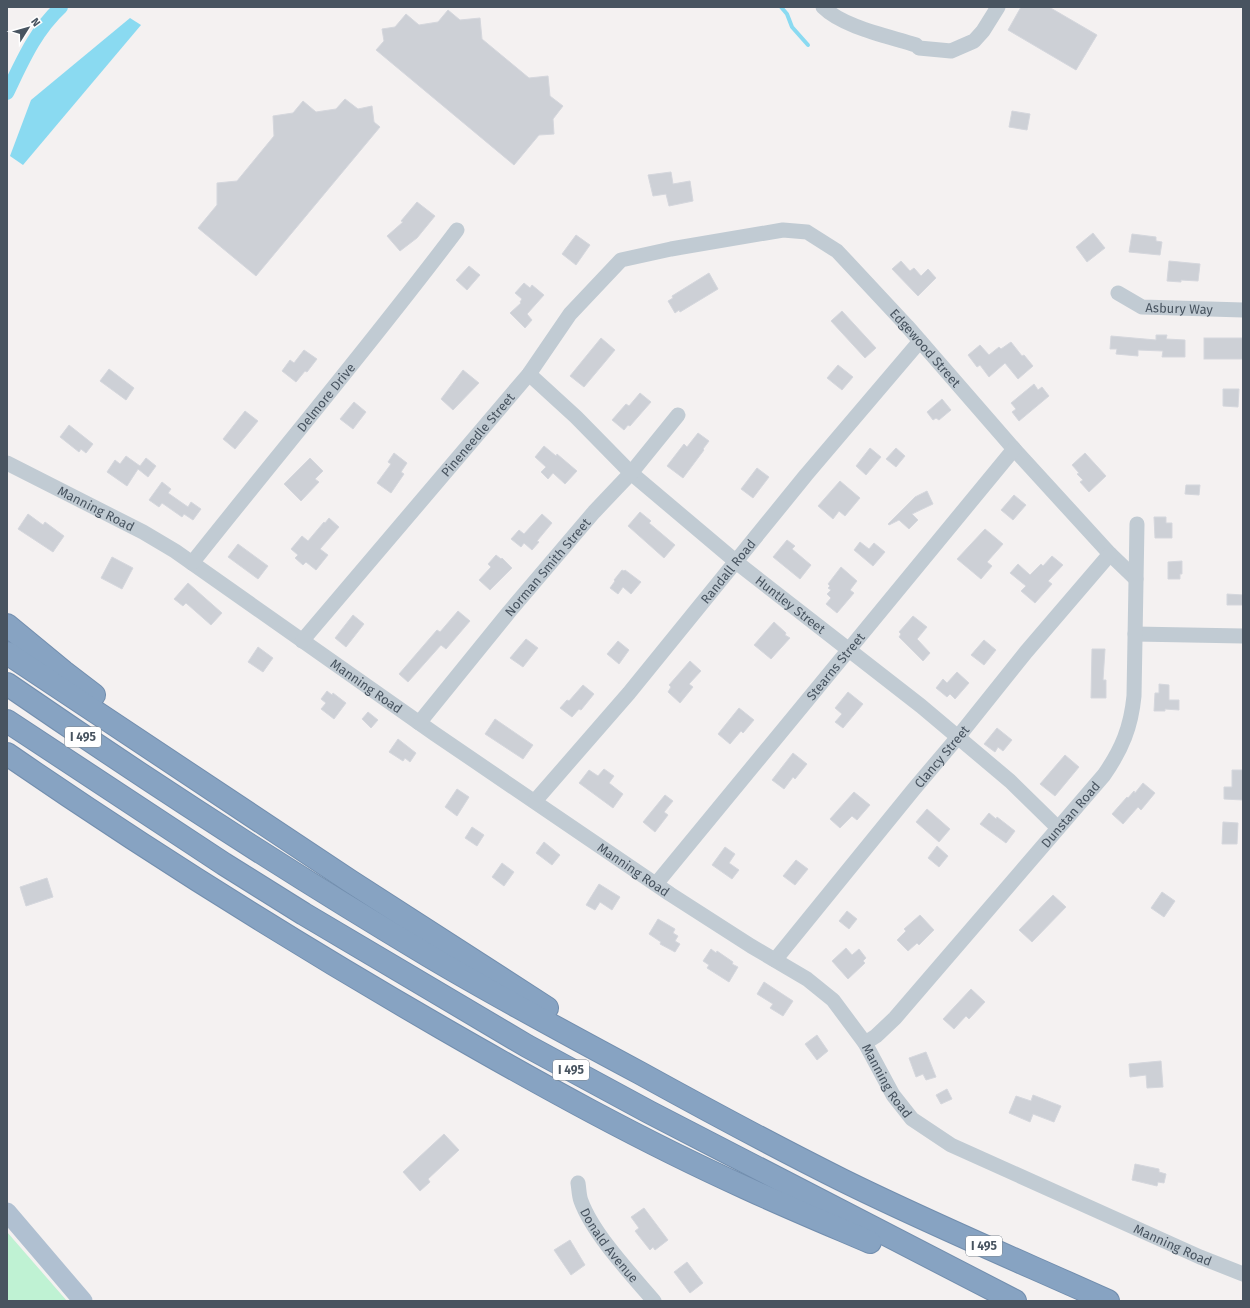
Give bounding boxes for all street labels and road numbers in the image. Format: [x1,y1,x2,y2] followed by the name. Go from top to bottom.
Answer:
[1145,300,1214,317] street label: Asbury Way
[887,306,964,390] street label: Edgewood Street
[294,360,358,434] street label: Delmore Drive
[438,389,518,479] street label: Pineneedle Street
[55,483,137,534] street label: Manning Road
[501,515,593,619] street label: Norman Smith Street
[697,536,758,606] street label: Randall Road
[753,573,829,637] street label: Huntley Street
[803,629,868,703] street label: Stearns Street
[328,656,405,716] street label: Manning Road
[911,722,972,791] street label: Clancy Street
[65,727,101,747] road number: I 495
[1038,778,1103,850] street label: Dunstan Road
[595,839,673,899] street label: Manning Road
[859,1041,915,1121] street label: Manning Road
[553,1060,589,1080] road number: I 495
[577,1205,642,1285] street label: Donald Avenue
[1131,1221,1214,1268] street label: Manning Road
[966,1236,1002,1256] road number: I 495

